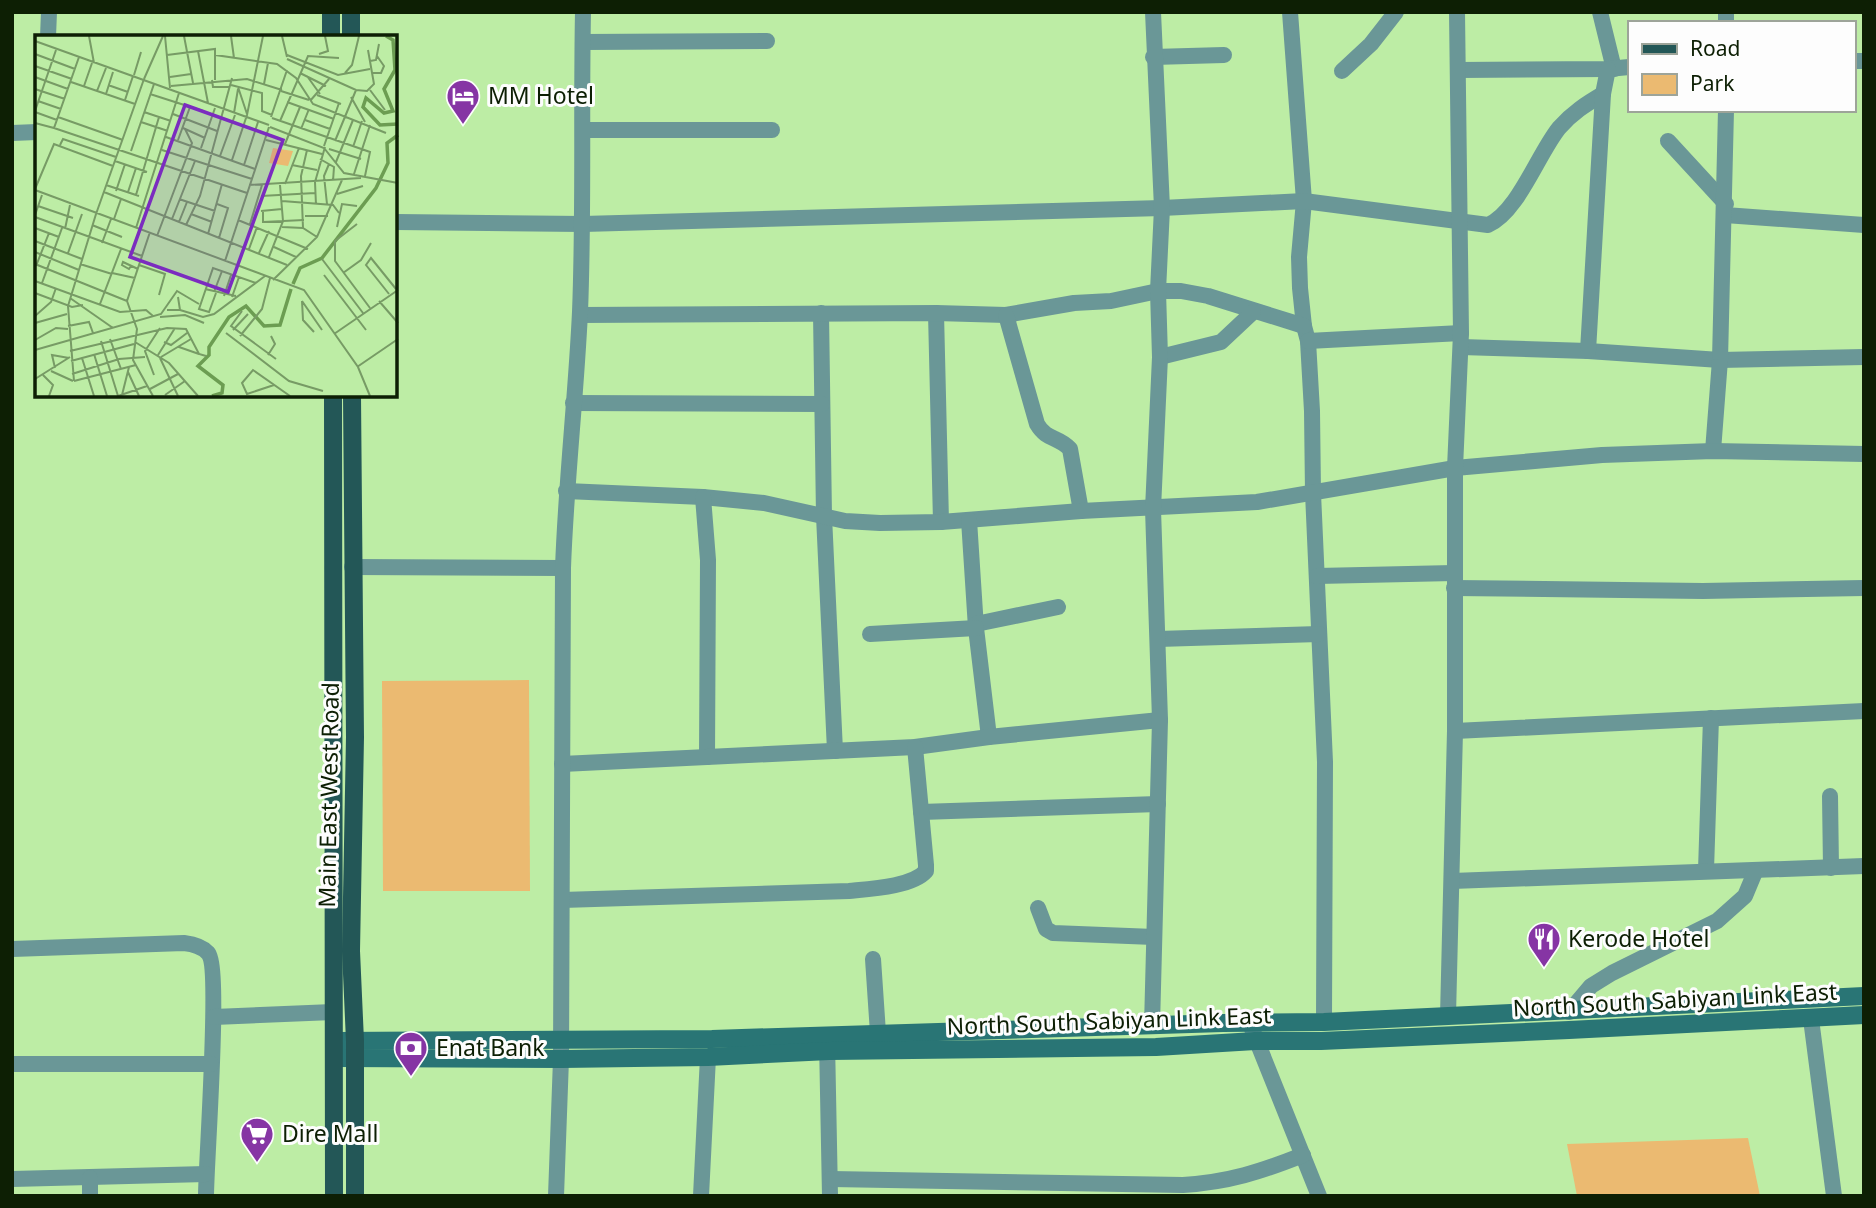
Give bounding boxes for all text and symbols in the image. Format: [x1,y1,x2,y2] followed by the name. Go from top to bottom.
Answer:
[1628,21,1855,112] legend
[1690,34,1740,62] text: Road
[35,35,397,397] inset map
[1690,69,1735,97] text: Park
[444,77,482,126] hotel icon: MM Hotel
[488,79,594,111] place label: MM Hotel
[310,682,346,908] street label: Main East West Road
[1525,920,1563,969] restaurant icon: Kerode Hotel
[1568,922,1709,954] place label: Kerode Hotel
[1512,975,1838,1023] street label: North South Sabiyan Link East
[946,998,1272,1042] street label: North South Sabiyan Link East
[392,1029,430,1078] bank icon: Enat Bank
[436,1031,545,1063] place label: Enat Bank
[238,1115,276,1164] supermarket icon: Dire Mall
[282,1117,378,1149] place label: Dire Mall

